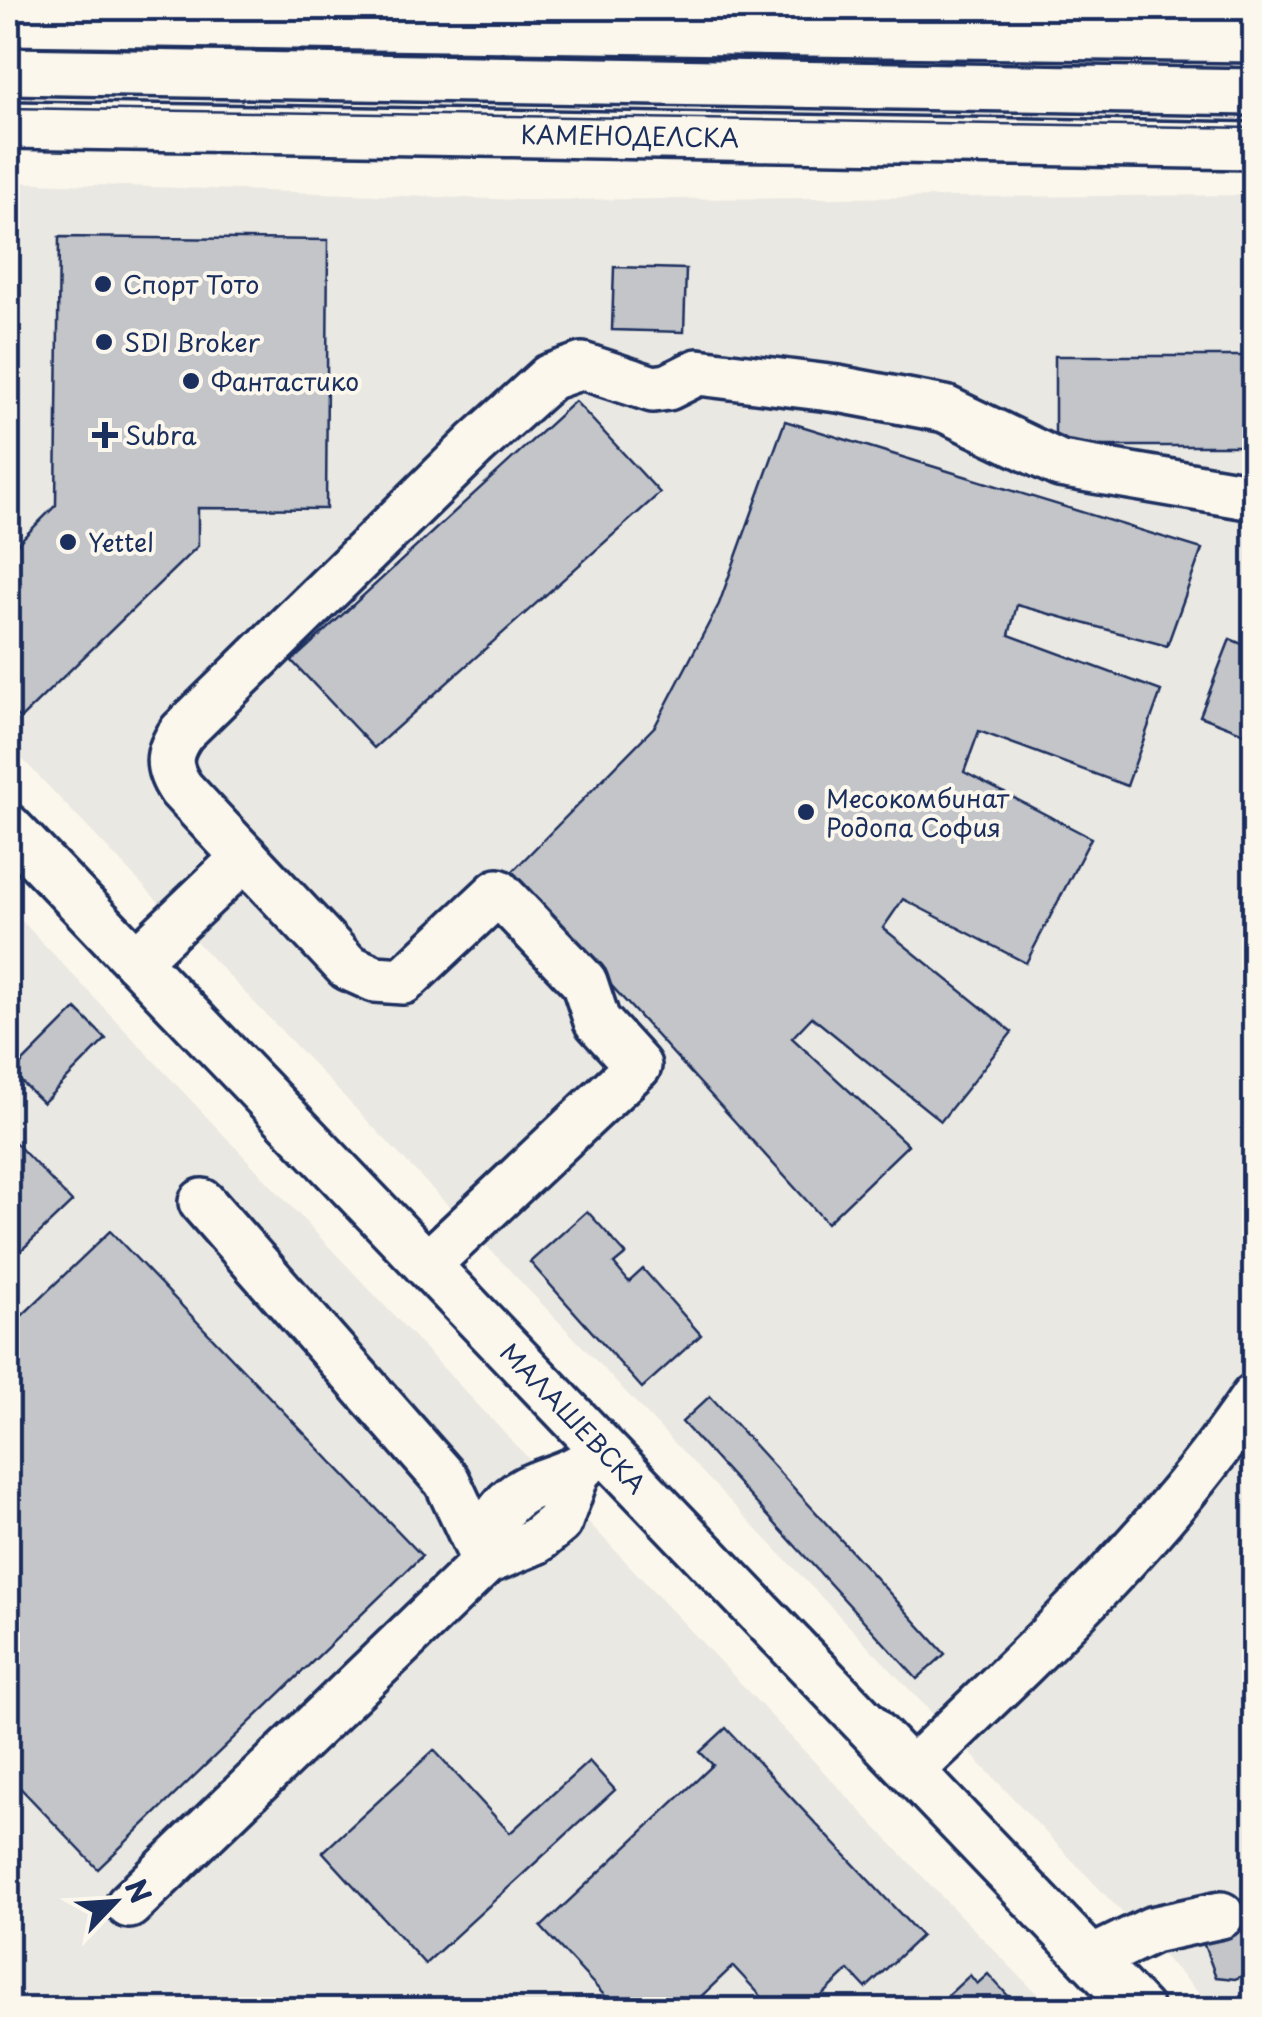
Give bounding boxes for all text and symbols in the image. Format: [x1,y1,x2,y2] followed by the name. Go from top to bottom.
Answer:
[520,115,739,156] street label: КАМЕНОДЕЛСКА
[123,265,259,303] place label: Спорт Тото
[92,273,114,295] marker: Спорт Тото
[124,323,261,361] place label: SDI Broker
[93,331,115,353] marker: SDI Broker
[211,362,359,400] place label: Фантастико
[180,370,202,392] marker: Фантастико
[125,416,197,454] place label: Subra
[94,424,116,446] marker: Subra
[88,523,154,561] place label: Yettel
[57,531,79,553] marker: Yettel
[826,779,1011,846] place label: Месокомбинат Родопа София
[795,801,817,823] marker: Месокомбинат Родопа София
[492,1334,655,1502] street label: МАЛАШЕВСКА
[65,1852,165,1952] north arrow
[115,1872,163,1910] text: N

